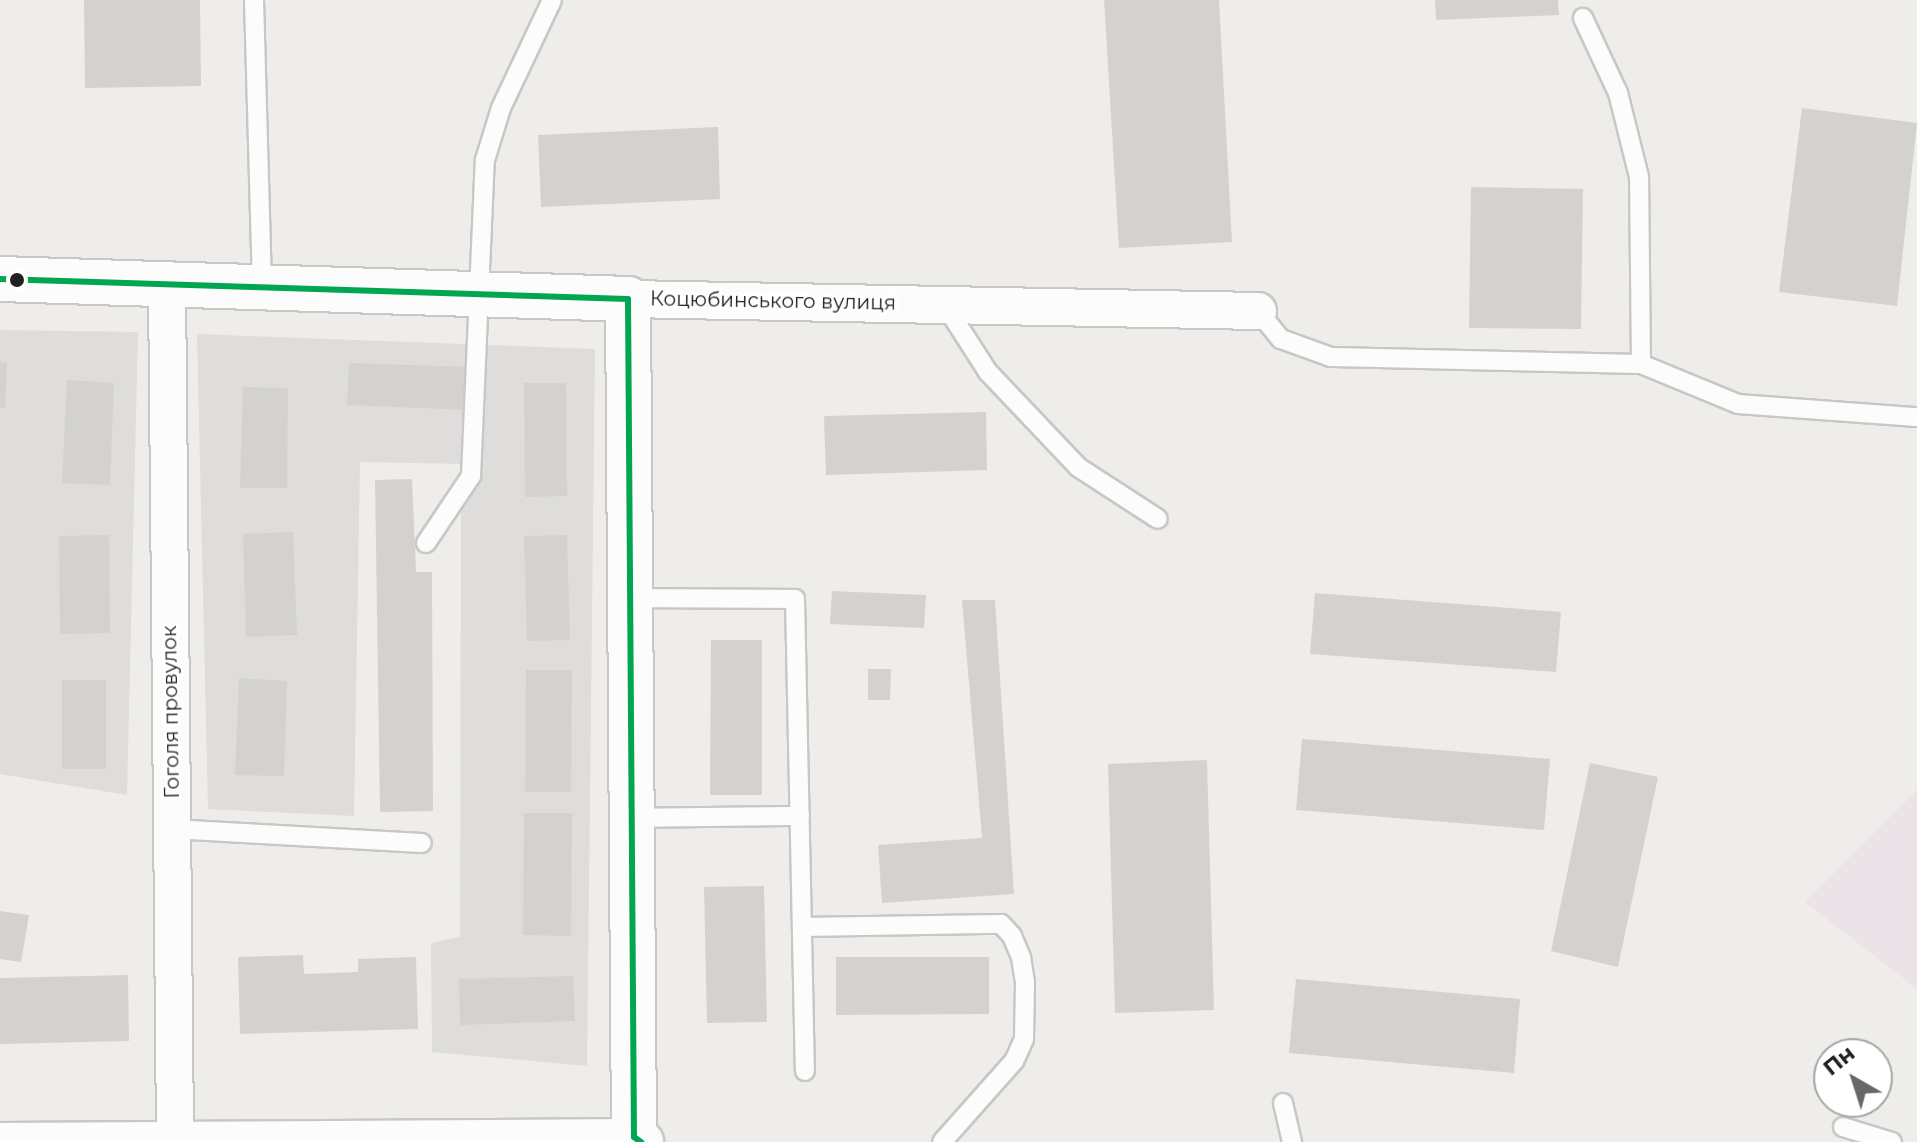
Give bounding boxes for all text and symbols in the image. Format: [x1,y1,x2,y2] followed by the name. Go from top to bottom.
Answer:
[9,272,25,288] unlabelled marker
[650,287,896,315] street label: Коцюбинського вулиця
[157,625,185,799] street label: Гоголя провулок
[1813,1038,1893,1118] north arrow
[1817,1040,1860,1081] text: Пн

